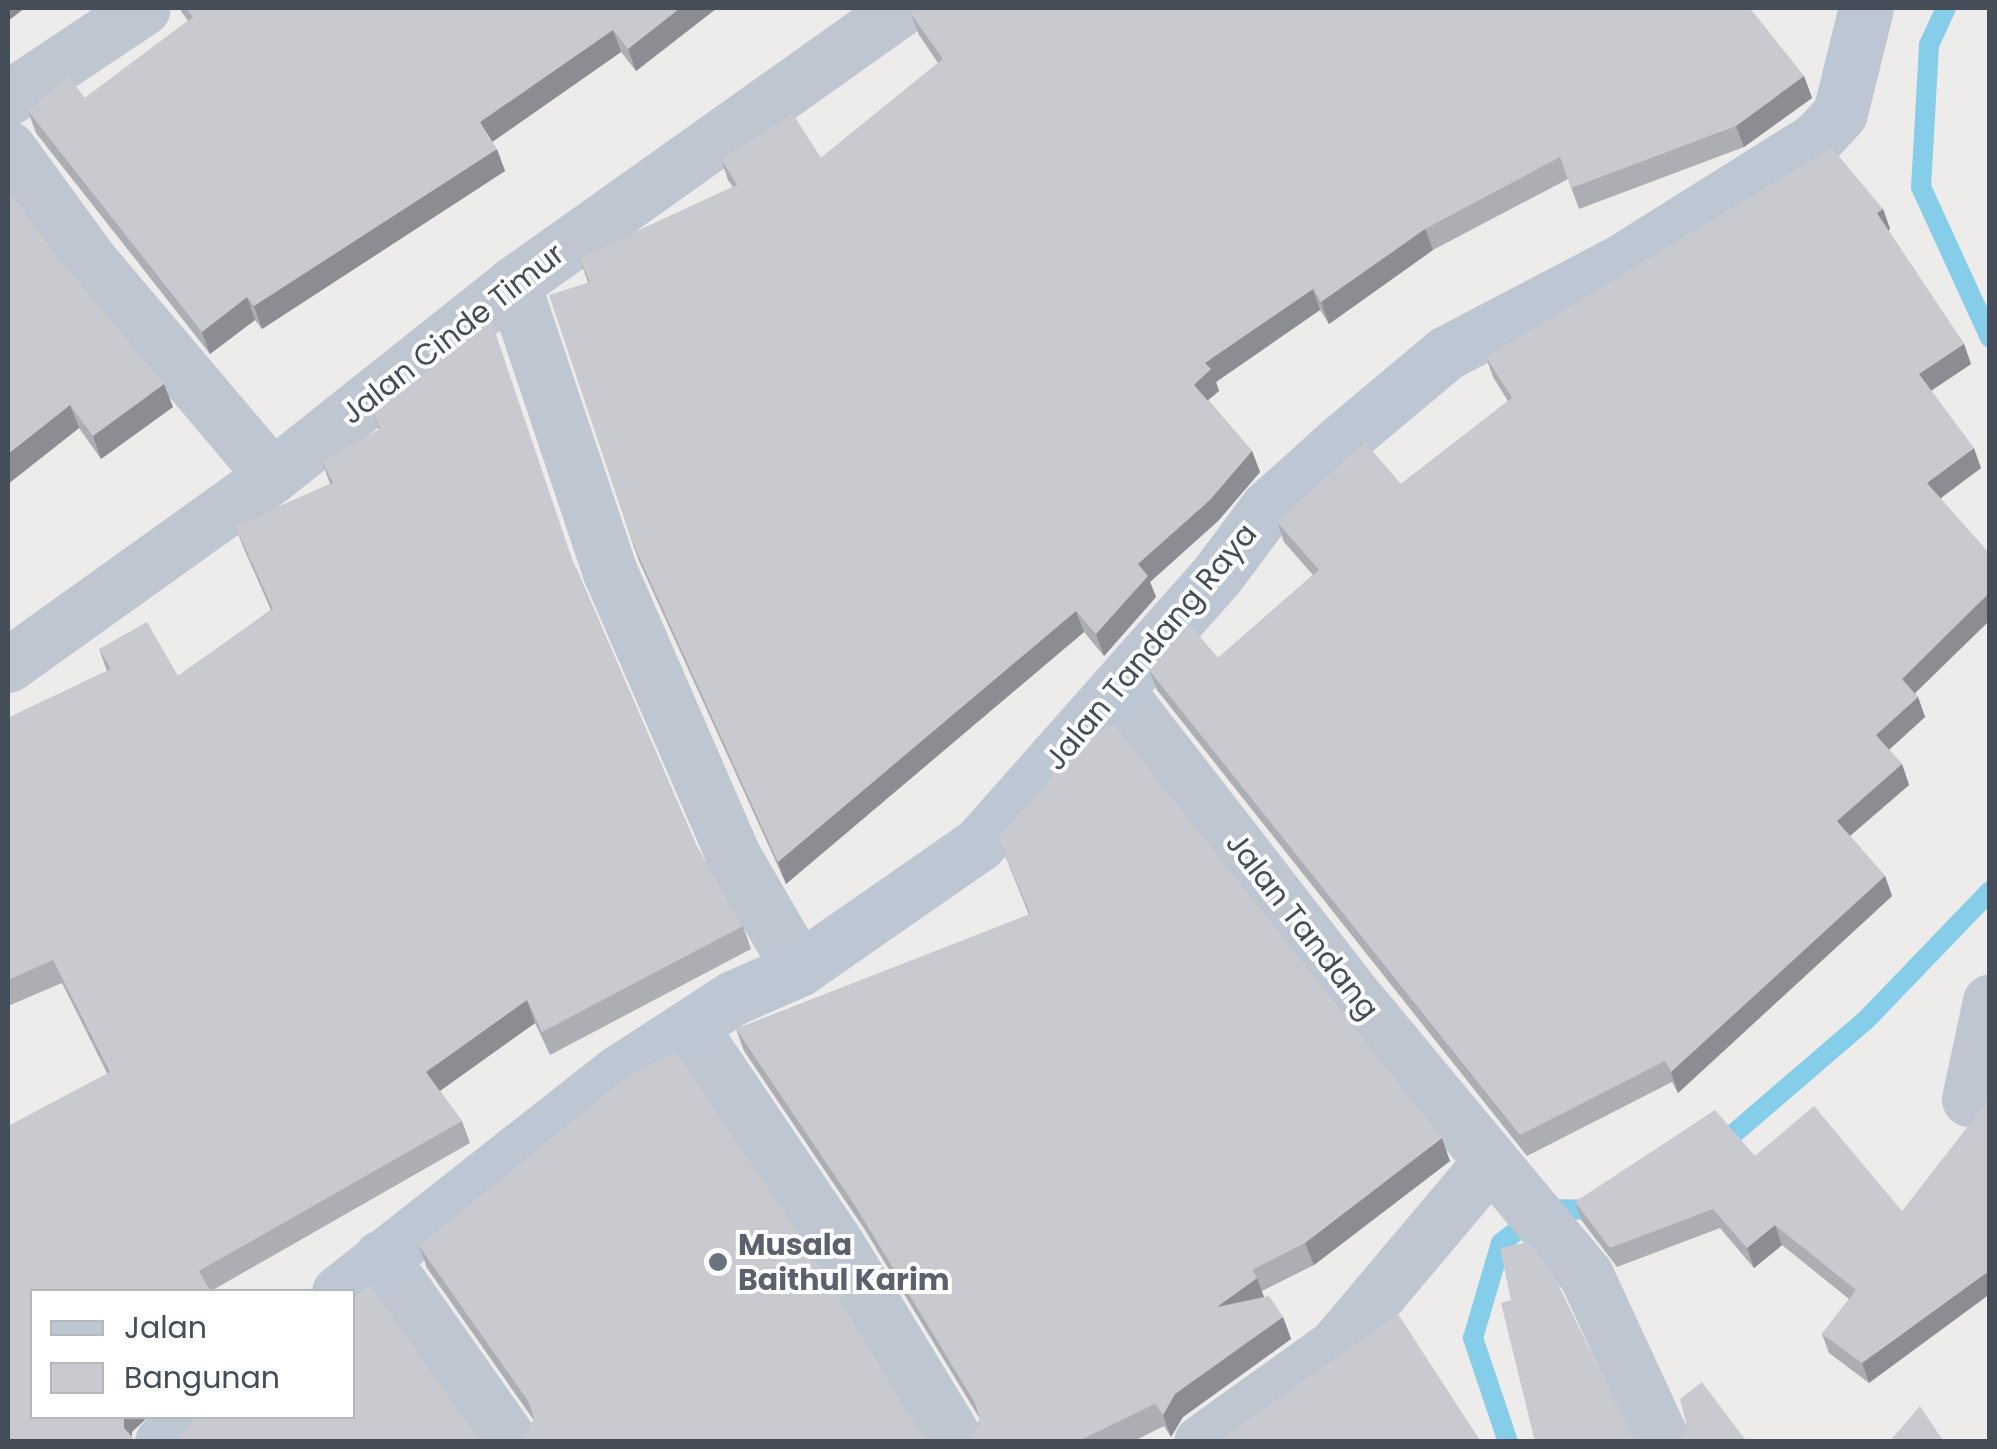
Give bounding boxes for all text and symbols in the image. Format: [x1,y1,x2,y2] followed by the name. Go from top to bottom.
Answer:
[335,236,571,432] street label: Jalan Cinde Timur
[1037,517,1265,777] street label: Jalan Tandang Raya
[1218,826,1386,1026] street label: Jalan Tandang
[738,1227,950,1298] place label: Musala Baithul Karim
[707,1251,729,1273] marker: Musala Baithul Karim
[30,1289,355,1419] legend
[124,1306,207,1349] text: Jalan
[124,1356,280,1399] text: Bangunan

